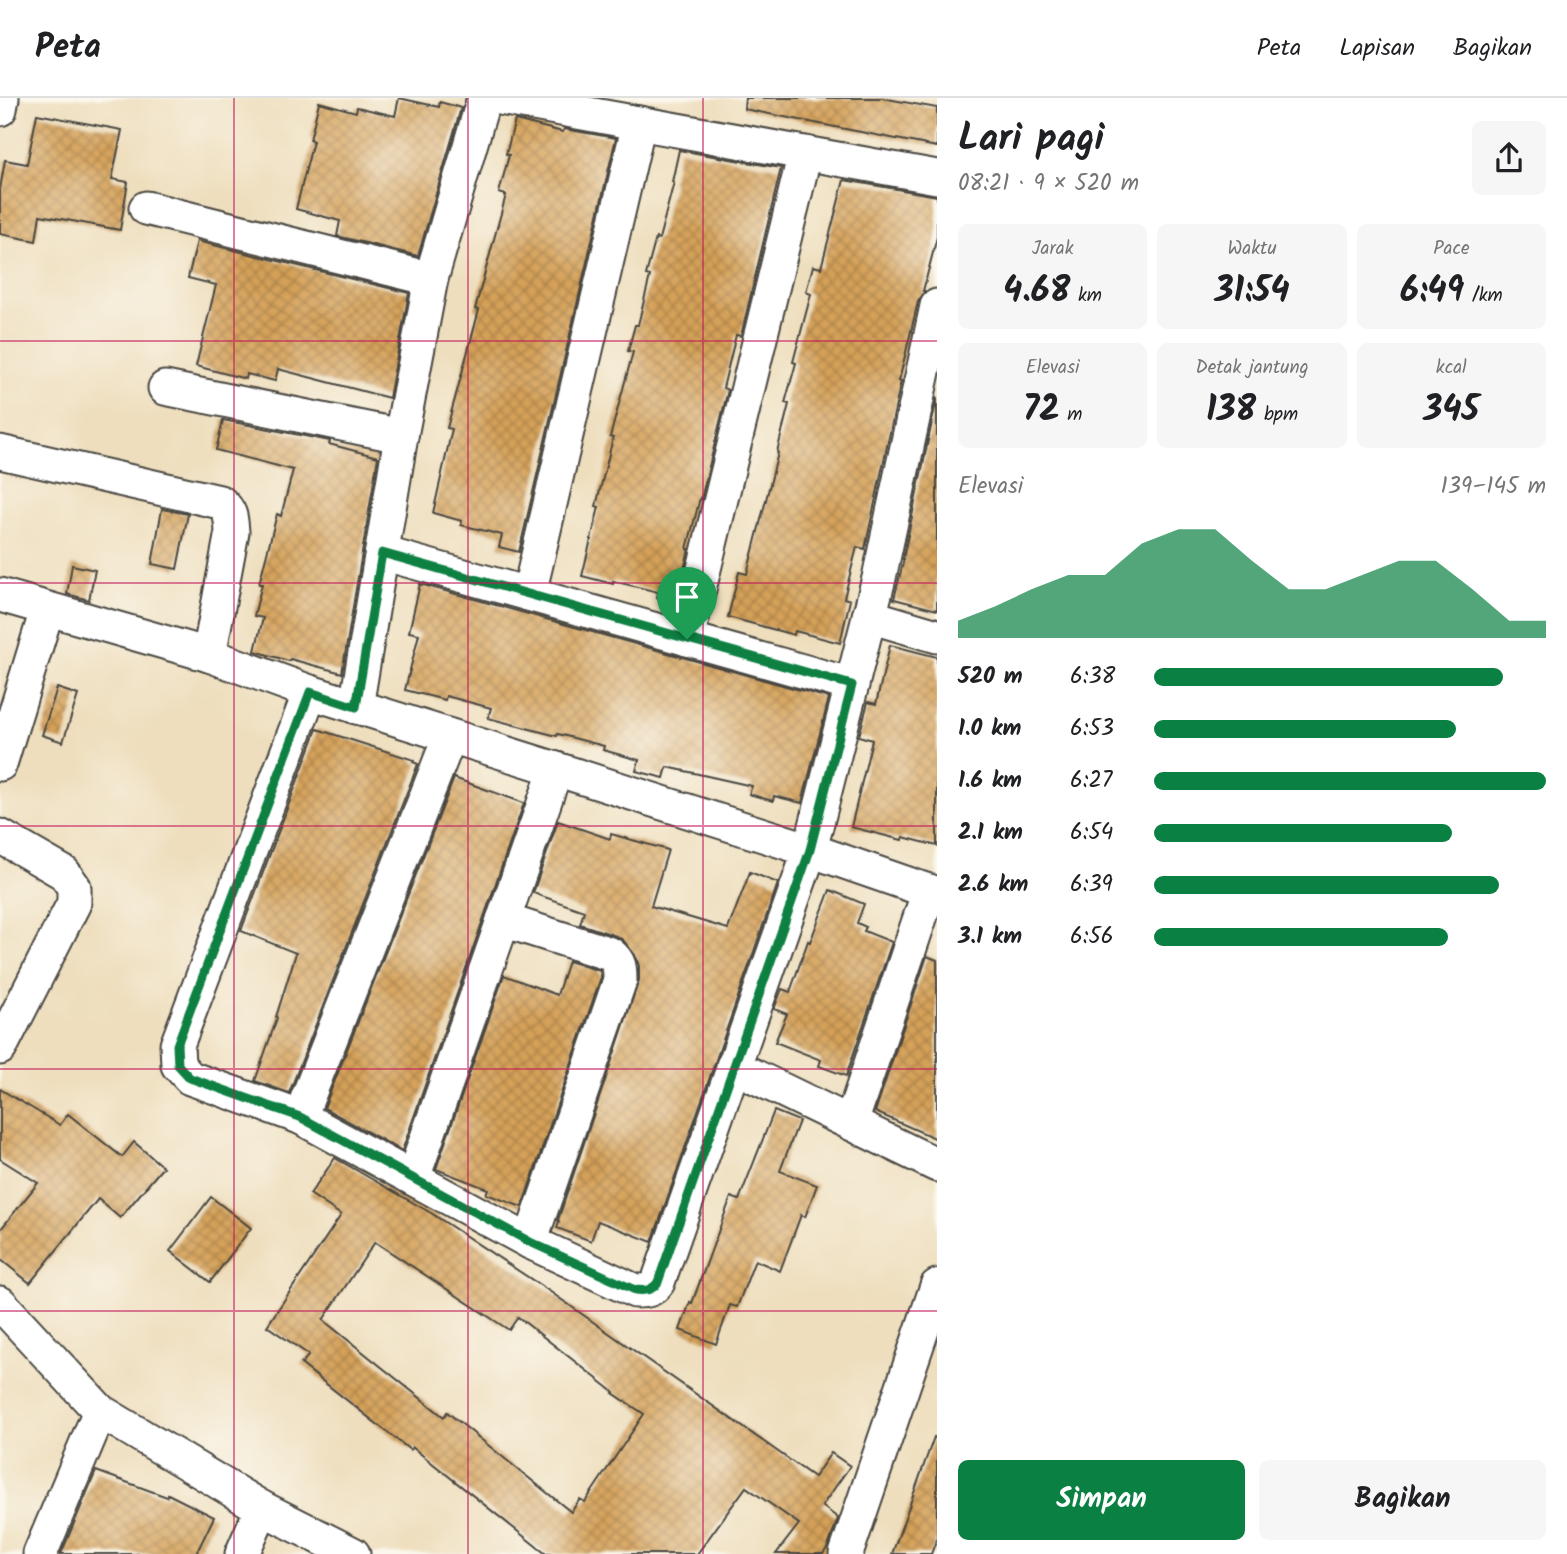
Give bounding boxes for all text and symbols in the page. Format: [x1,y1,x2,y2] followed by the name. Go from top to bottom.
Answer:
[35,22,101,75] text: Peta
[1257,29,1301,68] text: Peta
[1339,29,1415,68] text: Lapisan
[1453,29,1532,68] text: Bagikan
[958,110,1104,170] text: Lari pagi
[1472,121,1546,195] button: share
[958,166,1139,202] text: 08:21 · 9 × 520 m
[1032,234,1074,264] text: Jarak
[1227,234,1277,264] text: Waktu
[1433,234,1469,264] text: Pace
[1003,264,1070,320] text: 4.68
[1214,264,1290,320] text: 31:54
[1400,264,1464,320] text: 6:49
[1070,281,1102,311] text: km
[1464,281,1503,311] text: /km
[1026,353,1080,383] text: Elevasi
[1195,353,1309,383] text: Detak jantung
[1436,353,1467,383] text: kcal
[1023,383,1060,439] text: 72
[1206,383,1256,439] text: 138
[1423,383,1479,439] text: 345
[1060,400,1083,430] text: m
[1256,400,1298,430] text: bpm
[958,469,1023,505] text: Elevasi
[1441,469,1546,505] text: 139–145 m
[657,567,717,639] pin
[668,578,706,616] icon: arrive
[958,659,1023,695] text: 520 m
[1070,659,1115,695] text: 6:38
[958,711,1021,747] text: 1.0 km
[1070,711,1114,747] text: 6:53
[958,763,1022,799] text: 1.6 km
[1070,763,1112,799] text: 6:27
[958,815,1023,851] text: 2.1 km
[1070,815,1113,851] text: 6:54
[958,867,1028,903] text: 2.6 km
[1070,867,1113,903] text: 6:39
[958,919,1022,955] text: 3.1 km
[1070,919,1114,955] text: 6:56
[958,1460,1245,1540] button: Simpan
[1259,1460,1546,1540] button: Bagikan

